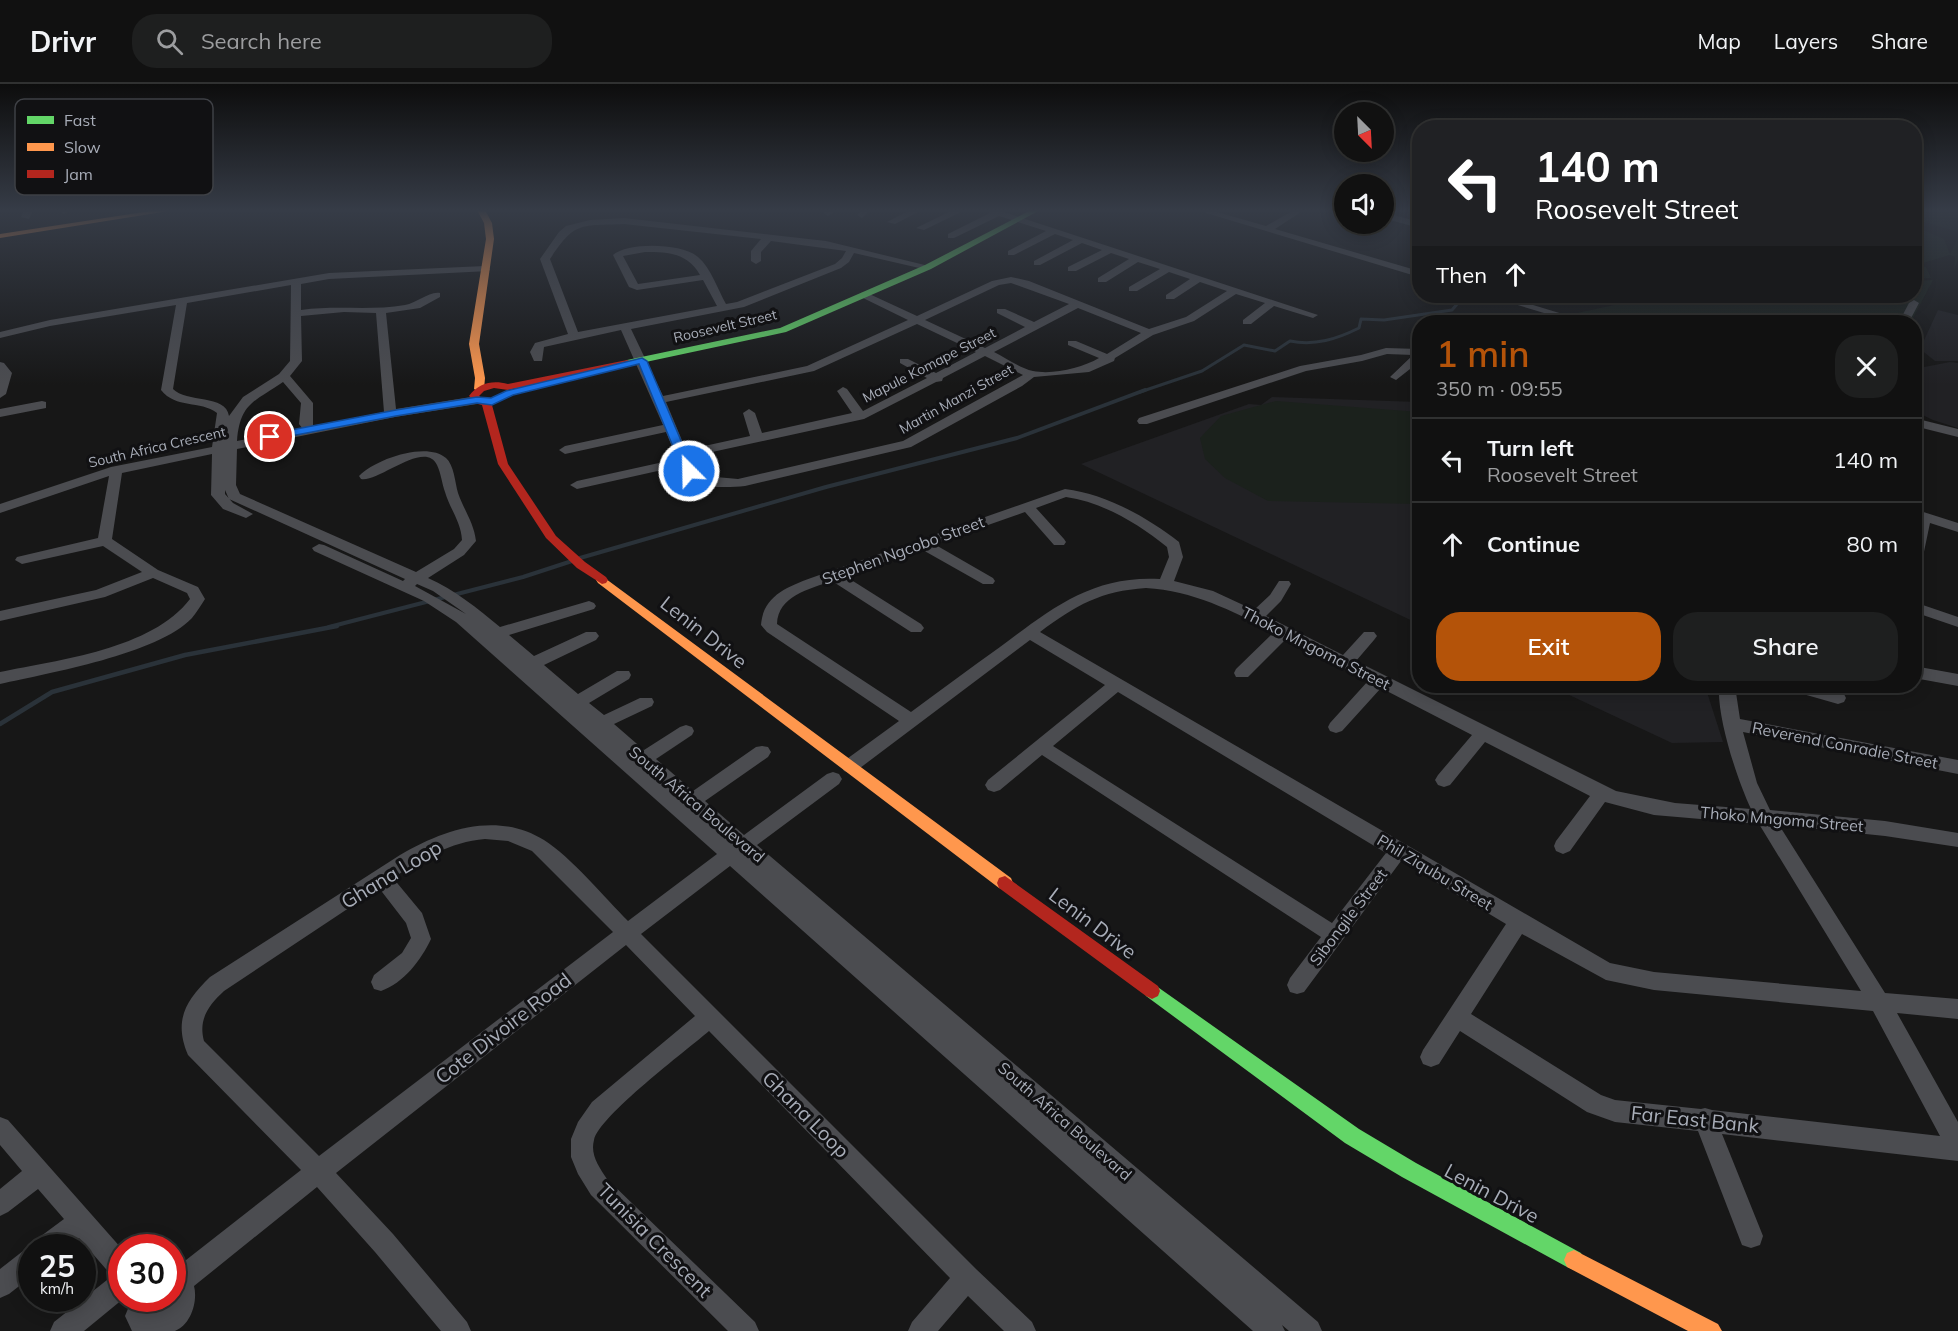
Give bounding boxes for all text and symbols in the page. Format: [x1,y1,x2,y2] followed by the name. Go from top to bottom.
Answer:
[132,14,552,68] search box
[30,24,96,59] text: Drivr
[153,25,186,58] icon: search
[201,27,322,55] text: Search here
[1698,28,1741,54] text: Map
[1774,28,1838,54] text: Layers
[1871,28,1928,54] text: Share
[15,99,213,195] legend
[1334,102,1394,162] north arrow
[1334,102,1394,234] map controls
[64,110,96,130] text: Fast
[64,137,101,157] text: Slow
[1535,140,1660,193] text: 140 m
[1436,144,1514,222] icon: left
[64,164,93,184] text: Jam
[1334,174,1394,234] button: sound
[1535,192,1739,226] text: Roosevelt Street
[1499,258,1532,291] icon: ahead
[1436,261,1487,289] text: Then
[672,305,779,347] street label: Roosevelt Street
[859,324,999,406] street label: Mapule Komape Street
[1436,331,1530,376] text: 1 min
[1835,335,1898,398] button: close
[896,360,1016,438] street label: Martin Manzi Street
[1436,376,1562,401] text: 350 m · 09:55
[244,411,295,462] pin
[253,420,286,453] icon: arrive
[87,422,228,472] street label: South Africa Crescent
[1487,434,1574,462] text: Turn left
[657,439,721,503] position arrow
[1436,444,1469,477] icon: left
[1833,446,1898,474] text: 140 m
[1487,462,1638,487] text: Roosevelt Street
[819,511,987,589] street label: Stephen Ngcobo Street
[1436,528,1469,561] icon: ahead
[1487,530,1580,558] text: Continue
[1847,530,1898,558] text: 80 m
[656,590,752,674] street label: Lenin Drive
[1239,602,1394,694] street label: Thoko Mngoma Street
[1436,612,1661,681] button: Exit
[1673,612,1898,681] button: Share
[1750,717,1940,773] street label: Reverend Conradie Street
[625,741,769,867] street label: South Africa Boulevard
[1700,802,1865,836] street label: Thoko Mngoma Street
[1374,830,1497,915] street label: Phil Ziqubu Street
[336,834,446,914] street label: Ghana Loop
[1305,864,1391,969] street label: Sibongile Street
[1044,882,1142,964] street label: Lenin Drive
[430,967,576,1089] street label: Cote Divoire Road
[994,1057,1136,1185] street label: South Africa Boulevard
[757,1065,855,1163] street label: Ghana Loop
[1630,1100,1761,1138] street label: Far East Bank
[1440,1158,1544,1228] street label: Lenin Drive
[593,1178,717,1302] street label: Tunisia Crescent
[108,1234,186,1312] speed limit sign: 30
[39,1247,75,1285] text: 25
[40,1279,74,1298] text: km/h

